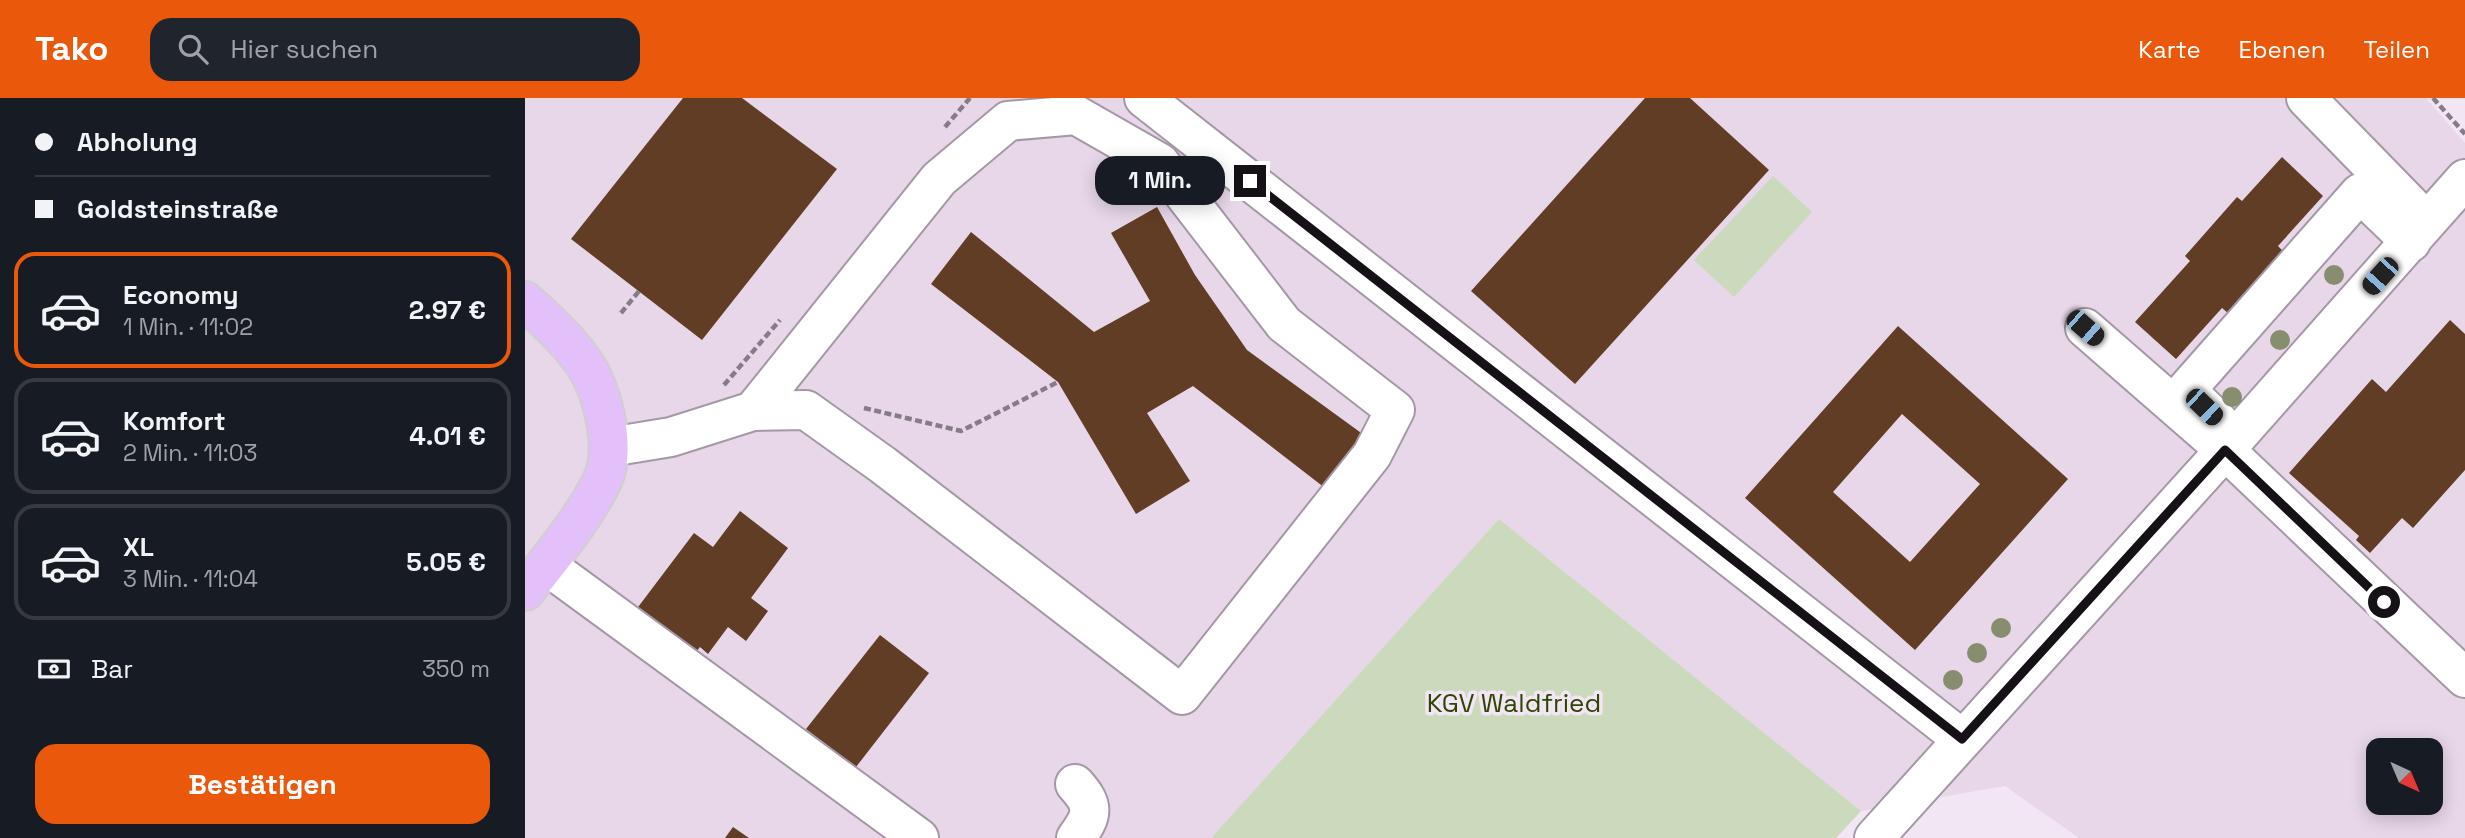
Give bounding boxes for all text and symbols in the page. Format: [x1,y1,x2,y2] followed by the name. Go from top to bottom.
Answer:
[150,18,640,81] search box
[35,28,108,70] text: Tako
[174,30,212,68] icon: search
[230,32,378,66] text: Hier suchen
[2138,34,2201,65] text: Karte
[2239,34,2325,65] text: Ebenen
[2363,34,2430,65] text: Teilen
[77,125,198,159] text: Abholung
[1096,156,1225,206] callout: 1 Min.
[1128,165,1192,195] text: 1 Min.
[1234,165,1266,197] route end
[77,192,278,226] text: Goldsteinstraße
[2359,253,2402,299] car
[123,278,239,312] text: Economy
[39,279,102,342] icon: car
[409,293,486,327] text: 2.97 €
[2063,306,2108,350] car
[123,312,253,342] text: 1 Min. · 11:02
[2182,385,2227,429] car
[123,404,226,438] text: Komfort
[39,405,102,468] icon: car
[409,419,486,453] text: 4.01 €
[123,438,257,468] text: 2 Min. · 11:03
[123,530,154,564] text: XL
[39,531,102,594] icon: car
[406,545,486,579] text: 5.05 €
[123,564,258,594] text: 3 Min. · 11:04
[2368,586,2400,618] route start
[35,650,73,688] icon: cash
[91,652,133,686] text: Bar
[422,654,490,684] text: 350 m
[1427,686,1601,720] park label: KGV Waldfried
[2366,738,2443,816] north arrow
[2366,738,2443,815] map controls
[35,744,490,824] button: Bestätigen

